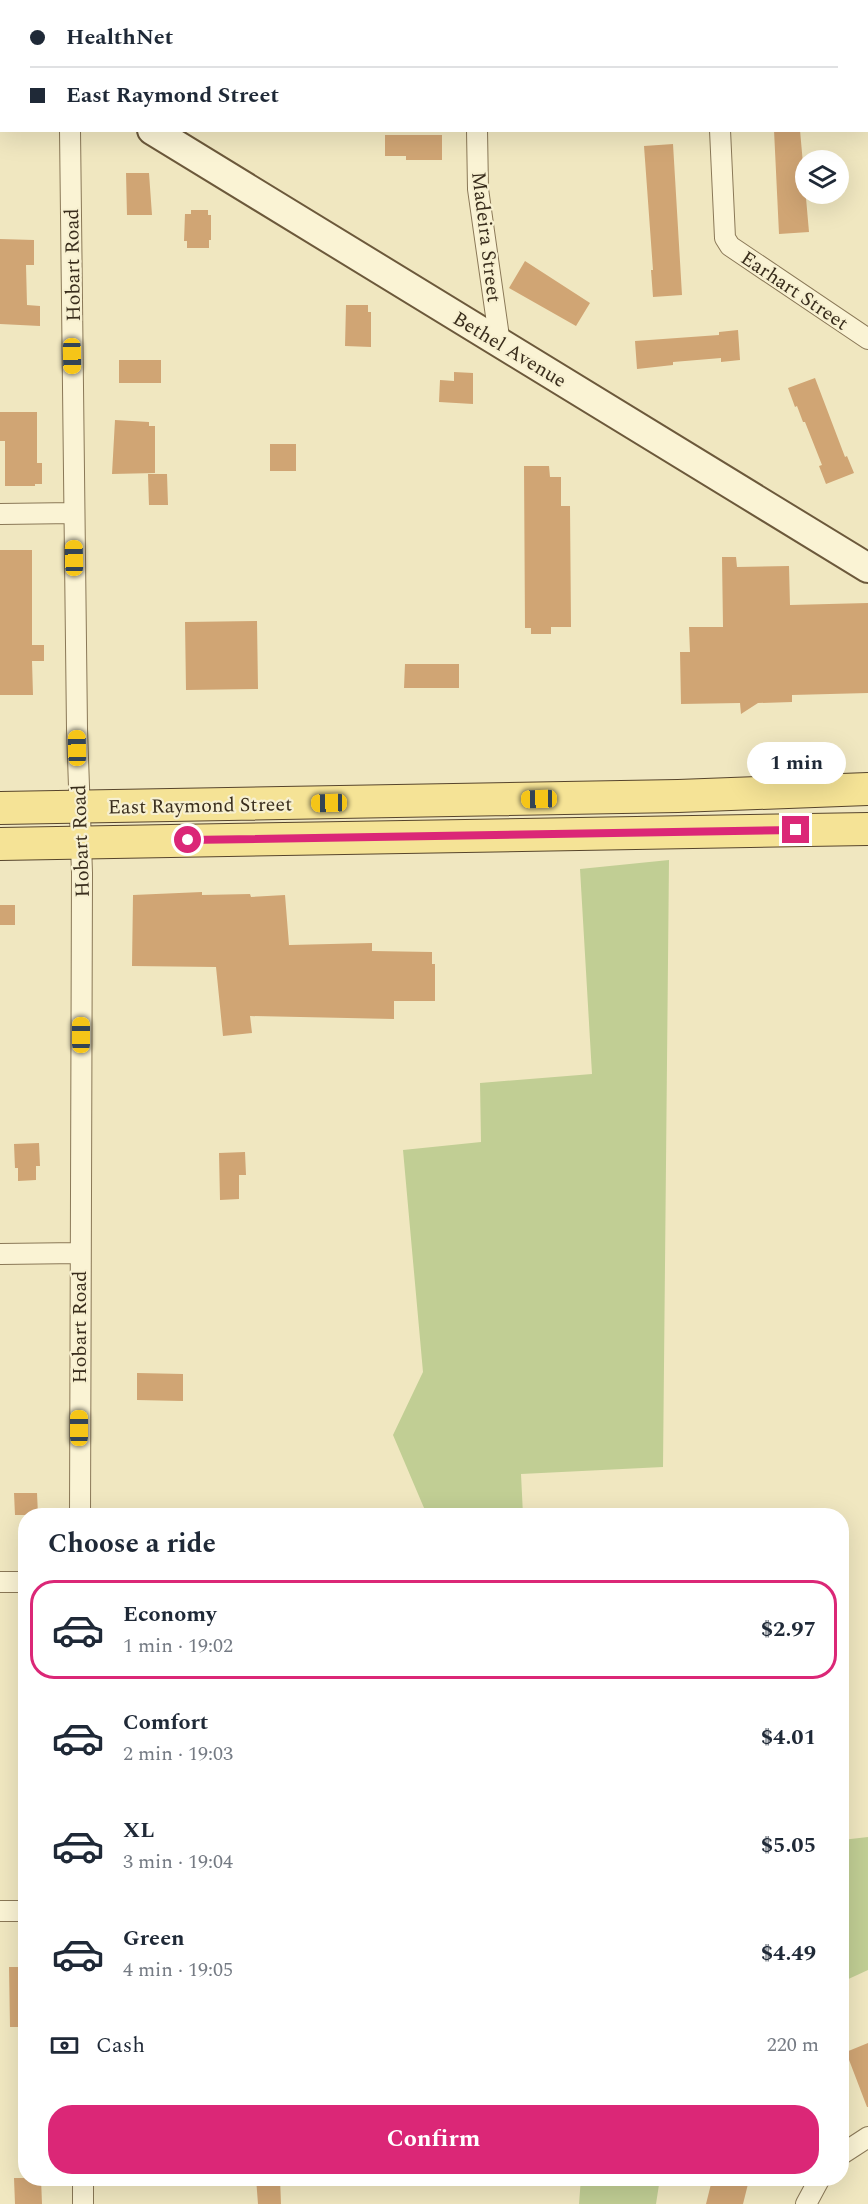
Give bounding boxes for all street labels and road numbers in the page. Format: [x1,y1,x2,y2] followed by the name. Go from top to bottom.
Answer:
[463,170,509,304] street label: Madeira Street
[57,208,89,322] street label: Hobart Road
[734,244,854,338] street label: Earhart Street
[447,304,572,396] street label: Bethel Avenue
[64,784,98,898] street label: Hobart Road
[108,789,292,823] street label: East Raymond Street
[65,1270,95,1384] street label: Hobart Road

